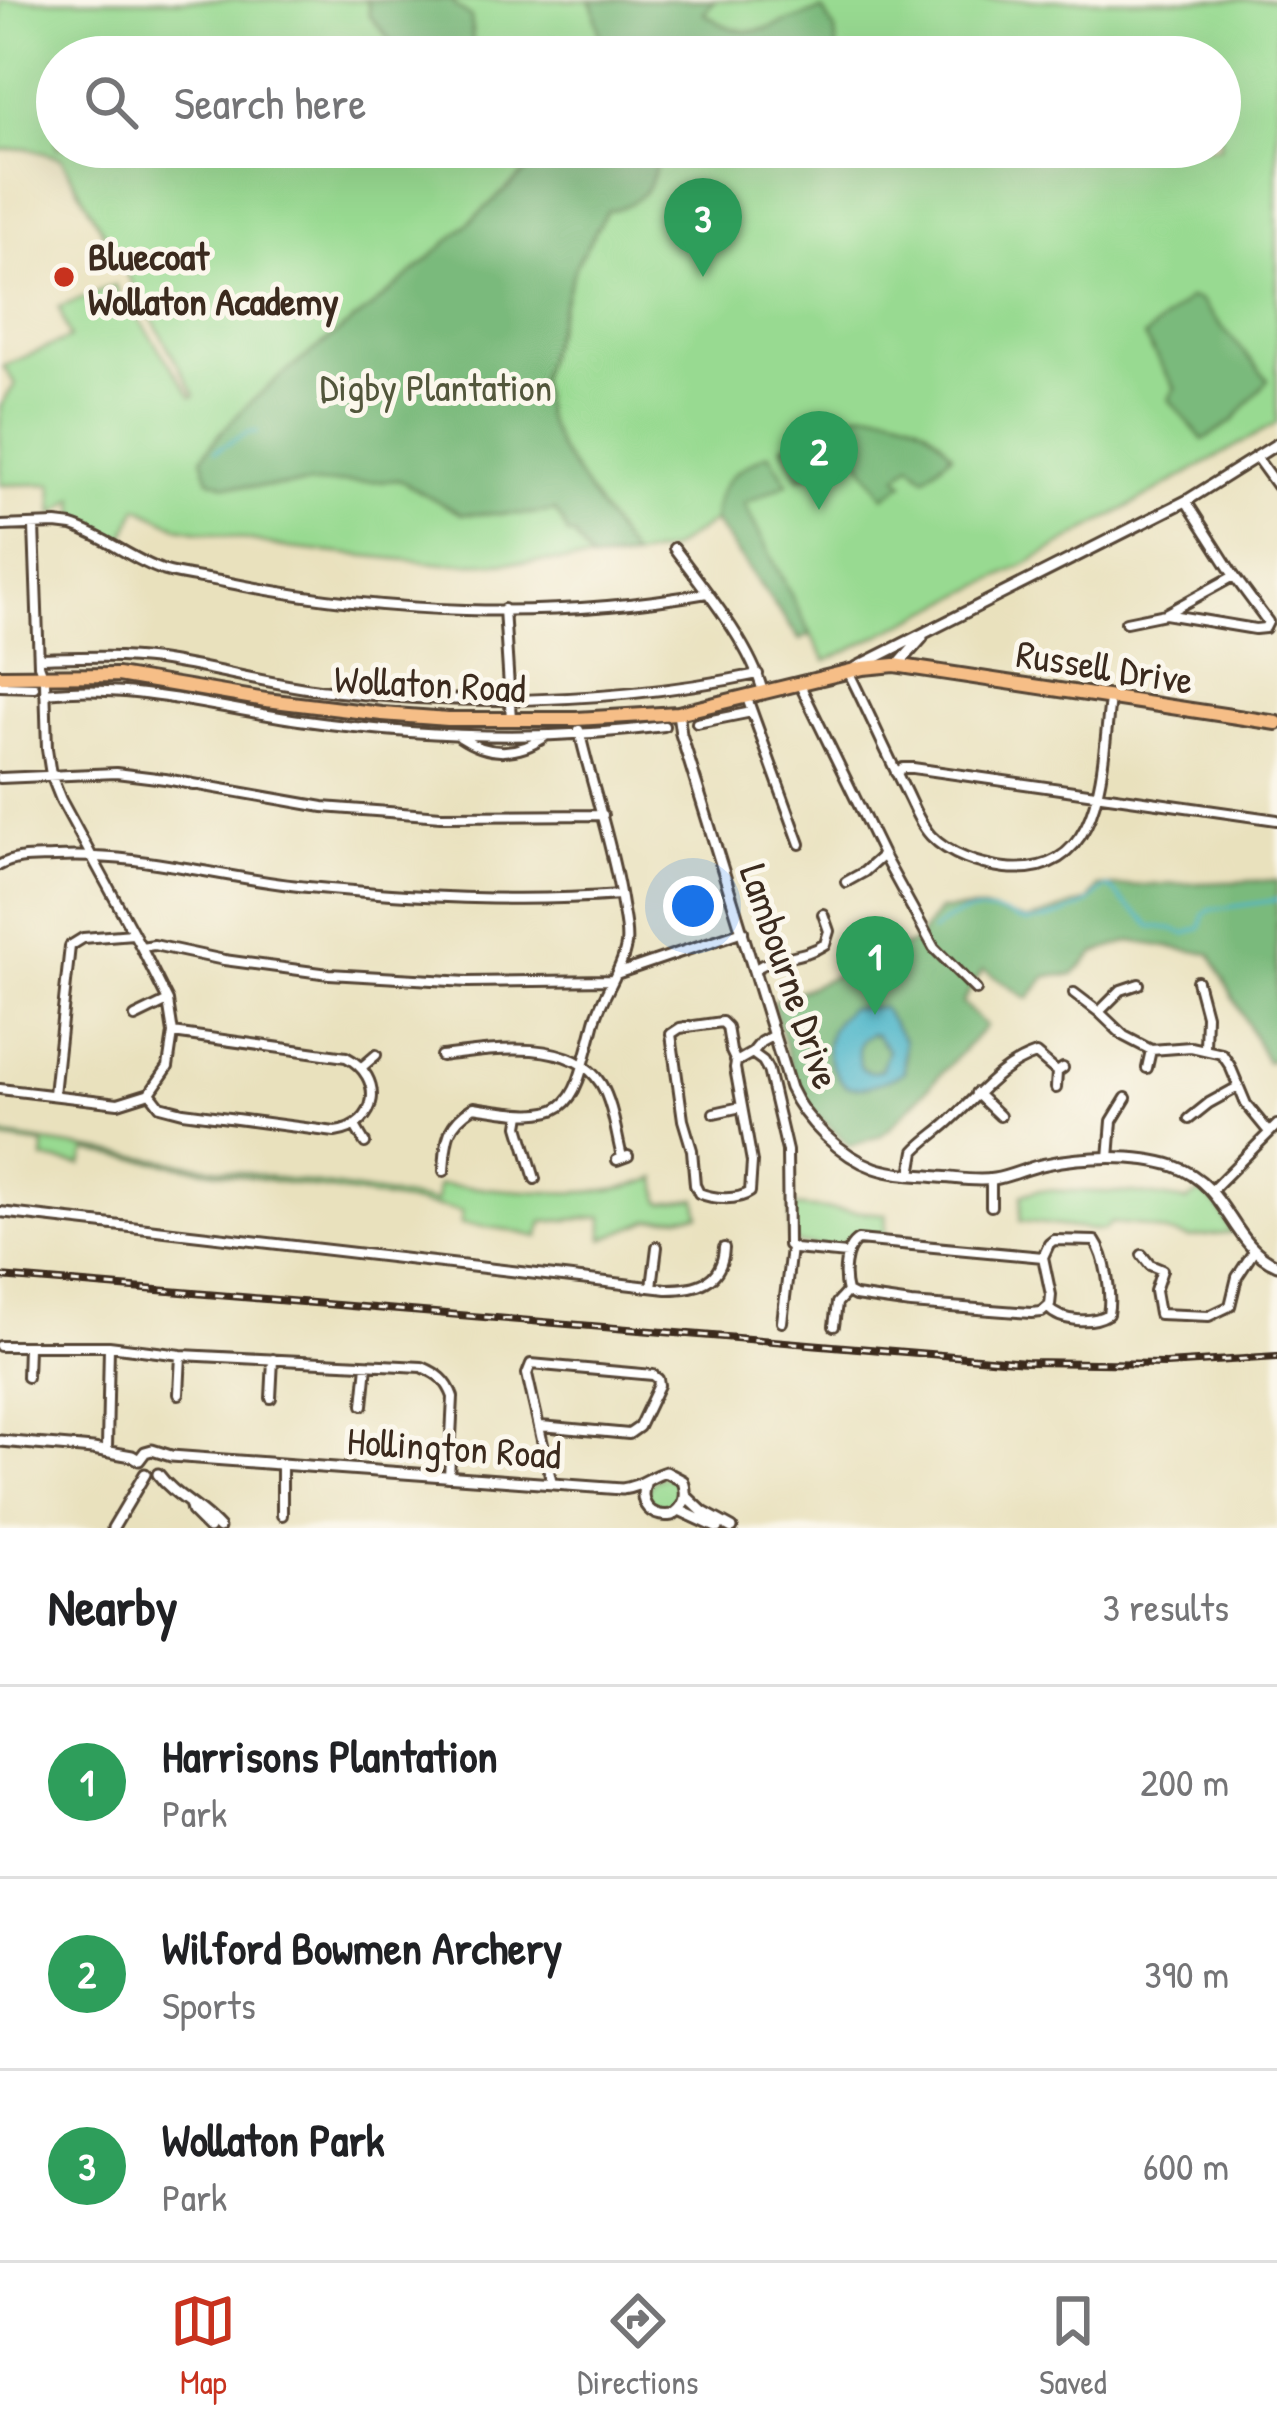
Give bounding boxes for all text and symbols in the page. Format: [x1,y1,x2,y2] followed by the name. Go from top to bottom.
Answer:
[36,36,1241,168] search box
[78,69,144,135] icon: search
[174,72,366,133] text: Search here
[664,178,742,277] pin: 3
[88,229,339,328] place label: Bluecoat Wollaton Academy
[51,264,77,290] marker: Bluecoat Wollaton Academy
[320,360,552,413] park label: Digby Plantation
[780,411,858,510] pin: 2
[1013,626,1197,706] street label: Russell Drive
[333,652,527,714] street label: Wollaton Road
[728,857,854,1095] street label: Lambourne Drive
[663,876,723,936] your location
[836,916,914,1015] pin: 1
[345,1413,563,1481] street label: Hollington Road
[48,1572,178,1641] text: Nearby
[1103,1580,1229,1633] text: 3 results
[162,1725,498,1786] text: Harrisons Plantation
[80,1755,94,1808] text: 1
[1140,1755,1229,1808] text: 200 m
[162,1786,227,1839] text: Park
[162,1917,562,1978] text: Wilford Bowmen Archery
[78,1947,96,2000] text: 2
[1144,1947,1229,2000] text: 390 m
[162,1978,256,2031] text: Sports
[162,2109,384,2170] text: Wollaton Park
[78,2139,96,2192] text: 3
[1143,2139,1229,2192] text: 600 m
[162,2170,227,2223] text: Park
[170,2288,236,2404] tab: Map
[577,2288,699,2404] tab: Directions
[1039,2288,1107,2404] tab: Saved

